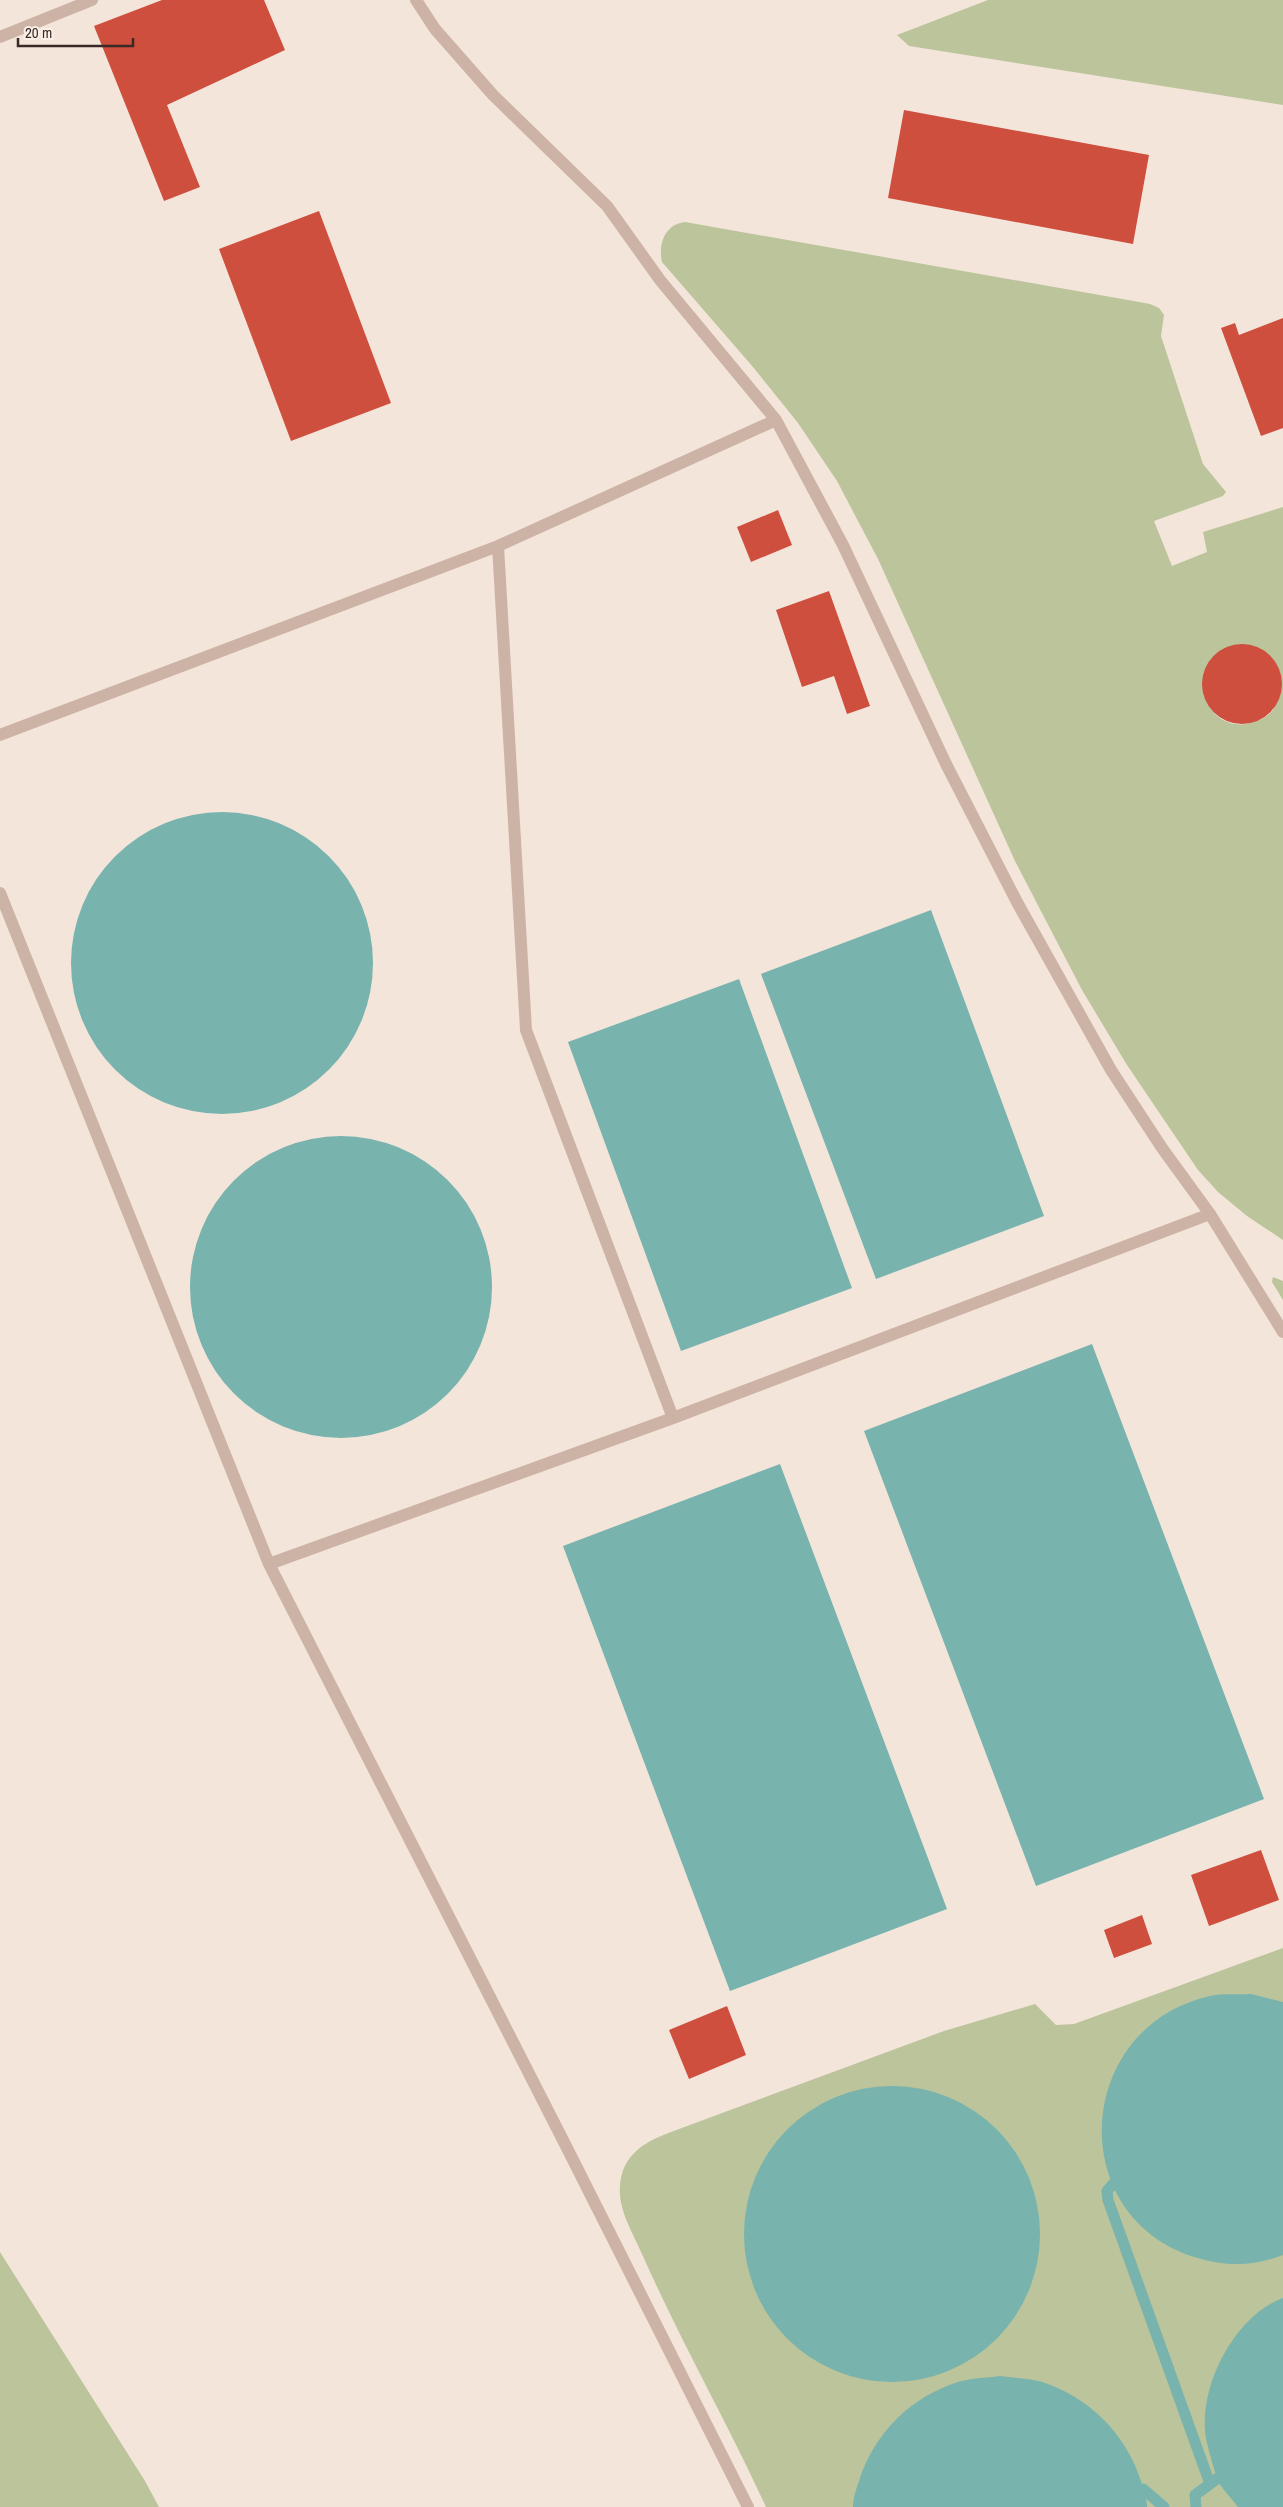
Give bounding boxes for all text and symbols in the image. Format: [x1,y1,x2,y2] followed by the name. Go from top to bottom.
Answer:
[18,15,132,47] scale bar
[25,22,52,43] text: 20 m

